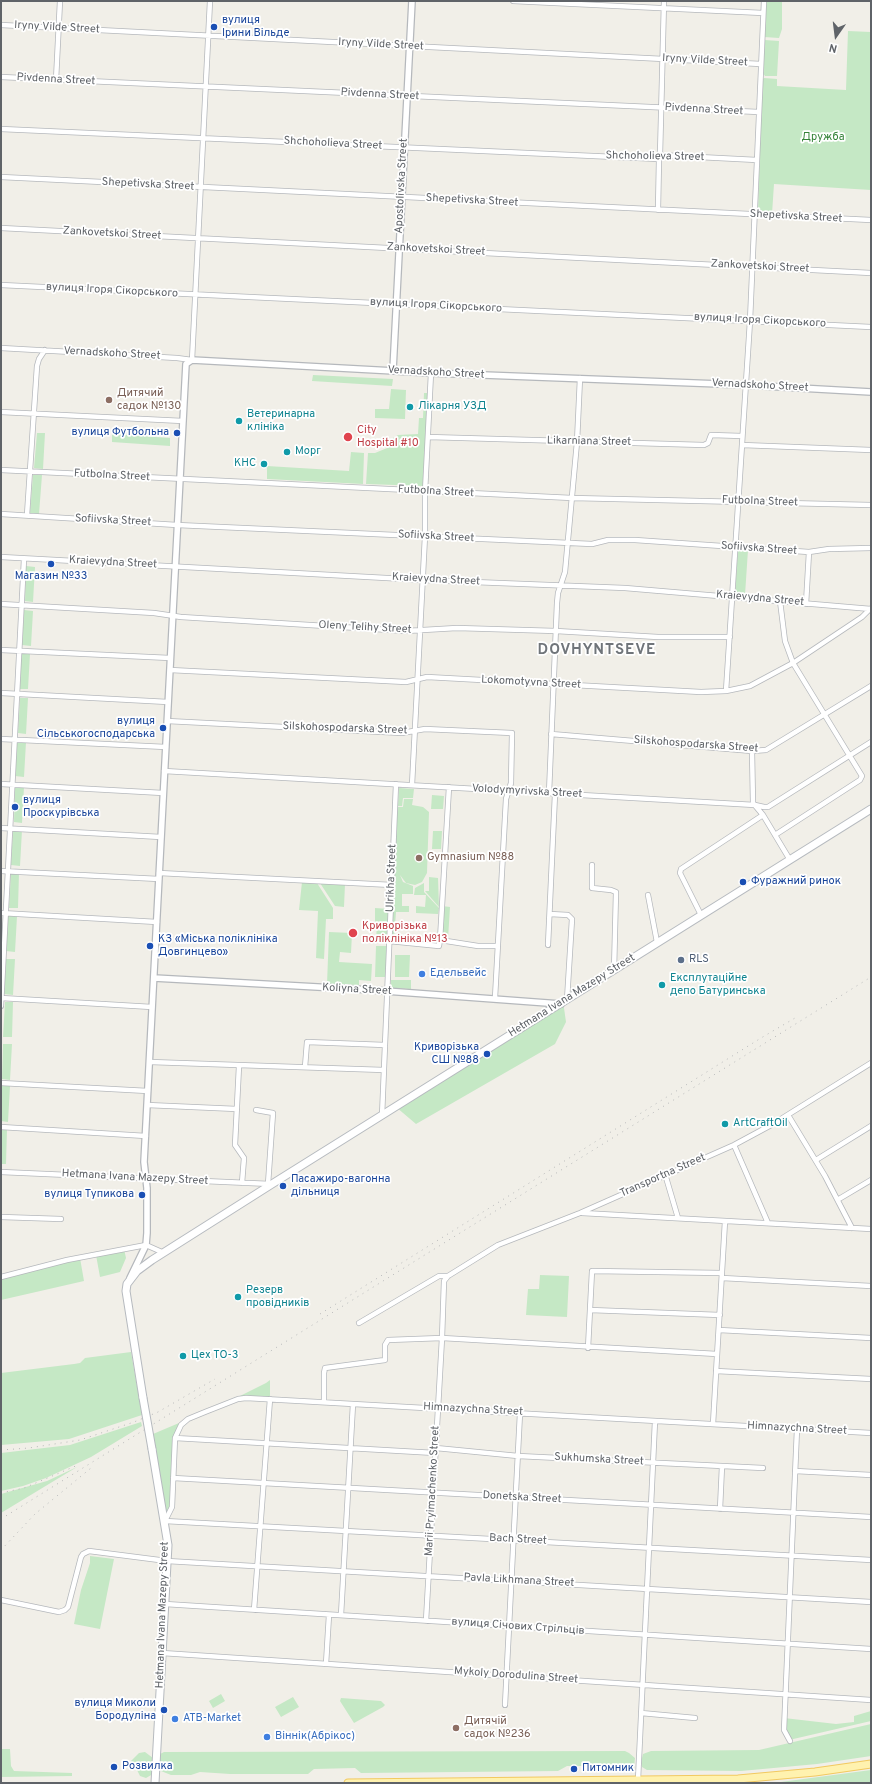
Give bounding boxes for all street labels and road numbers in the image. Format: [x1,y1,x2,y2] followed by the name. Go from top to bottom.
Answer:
[14,19,100,37] street label: Iryny Vilde Street
[338,36,424,54] street label: Iryny Vilde Street
[662,52,748,70] street label: Iryny Vilde Street
[16,71,96,89] street label: Pivdenna Street
[340,86,420,104] street label: Pivdenna Street
[664,101,744,119] street label: Pivdenna Street
[283,135,383,153] street label: Shchoholieva Street
[393,138,411,234] street label: Apostolivska Street
[605,150,705,164] street label: Shchoholieva Street
[101,176,195,194] street label: Shepetivska Street
[425,192,519,210] street label: Shepetivska Street
[749,208,843,226] street label: Shepetivska Street
[62,225,162,243] street label: Zankovetskoi Street
[386,241,486,259] street label: Zankovetskoi Street
[710,258,810,276] street label: Zankovetskoi Street
[46,281,178,301] street label: вулиця Ігоря Сікорського
[370,296,502,316] street label: вулиця Ігоря Сікорського
[694,311,826,331] street label: вулиця Ігоря Сікорського
[63,345,161,363] street label: Vernadskoho Street
[387,364,485,382] street label: Vernadskoho Street
[711,377,809,395] street label: Vernadskoho Street
[547,435,631,449] street label: Likarniana Street
[74,467,150,485] street label: Futbolna Street
[398,483,474,501] street label: Futbolna Street
[722,494,798,510] street label: Futbolna Street
[74,512,152,530] street label: Sofiivska Street
[397,528,475,546] street label: Sofiivska Street
[720,540,798,558] street label: Sofiivska Street
[69,554,157,572] street label: Kraievydna Street
[392,571,480,589] street label: Kraievydna Street
[715,589,805,609] street label: Kraievydna Street
[318,619,412,637] street label: Oleny Telihy Street
[481,674,581,692] street label: Lokomotyvna Street
[282,720,408,738] street label: Silskohospodarska Street
[633,734,759,756] street label: Silskohospodarska Street
[471,783,583,801] street label: Volodymyrivska Street
[384,844,400,912] street label: Ulrikha Street
[506,951,638,1041] street label: Hetmana Ivana Mazepy Street
[322,982,392,998] street label: Koliyna Street
[618,1151,708,1201] street label: Transportna Street
[61,1168,209,1188] street label: Hetmana Ivana Mazepy Street
[423,1401,523,1419] street label: Himnazychna Street
[747,1420,847,1438] street label: Himnazychna Street
[423,1425,443,1557] street label: Marii Pryimachenko Street
[554,1451,644,1469] street label: Sukhumska Street
[482,1489,562,1507] street label: Donetska Street
[489,1532,547,1548] street label: Bach Street
[154,1541,172,1689] street label: Hetmana Ivana Mazepy Street
[463,1572,575,1590] street label: Pavla Likhmana Street
[451,1616,585,1638] street label: вулиця Січових Стрільців
[454,1665,578,1687] street label: Mykoly Dorodulina Street

